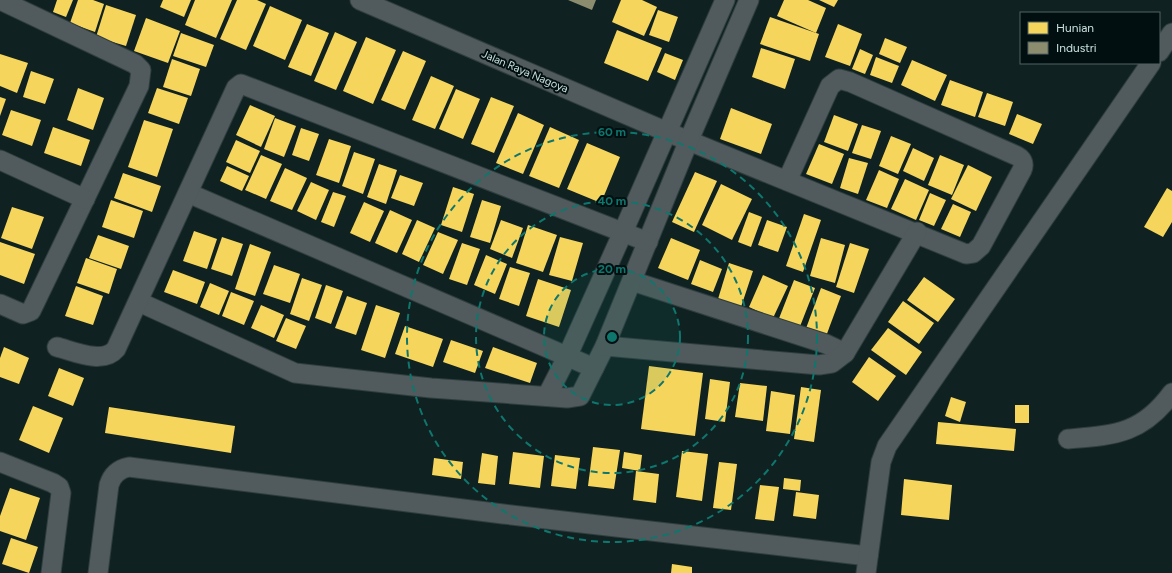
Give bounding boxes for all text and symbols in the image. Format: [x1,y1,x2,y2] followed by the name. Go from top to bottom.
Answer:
[1020,12,1160,64] legend
[1056,21,1094,35] text: Hunian
[1056,41,1097,55] text: Industri
[480,47,570,96] street label: Jalan Raya Nagoya
[598,125,626,139] text: 60 m
[598,194,626,208] text: 40 m
[598,262,626,276] text: 20 m
[605,330,619,344] centre of rings

